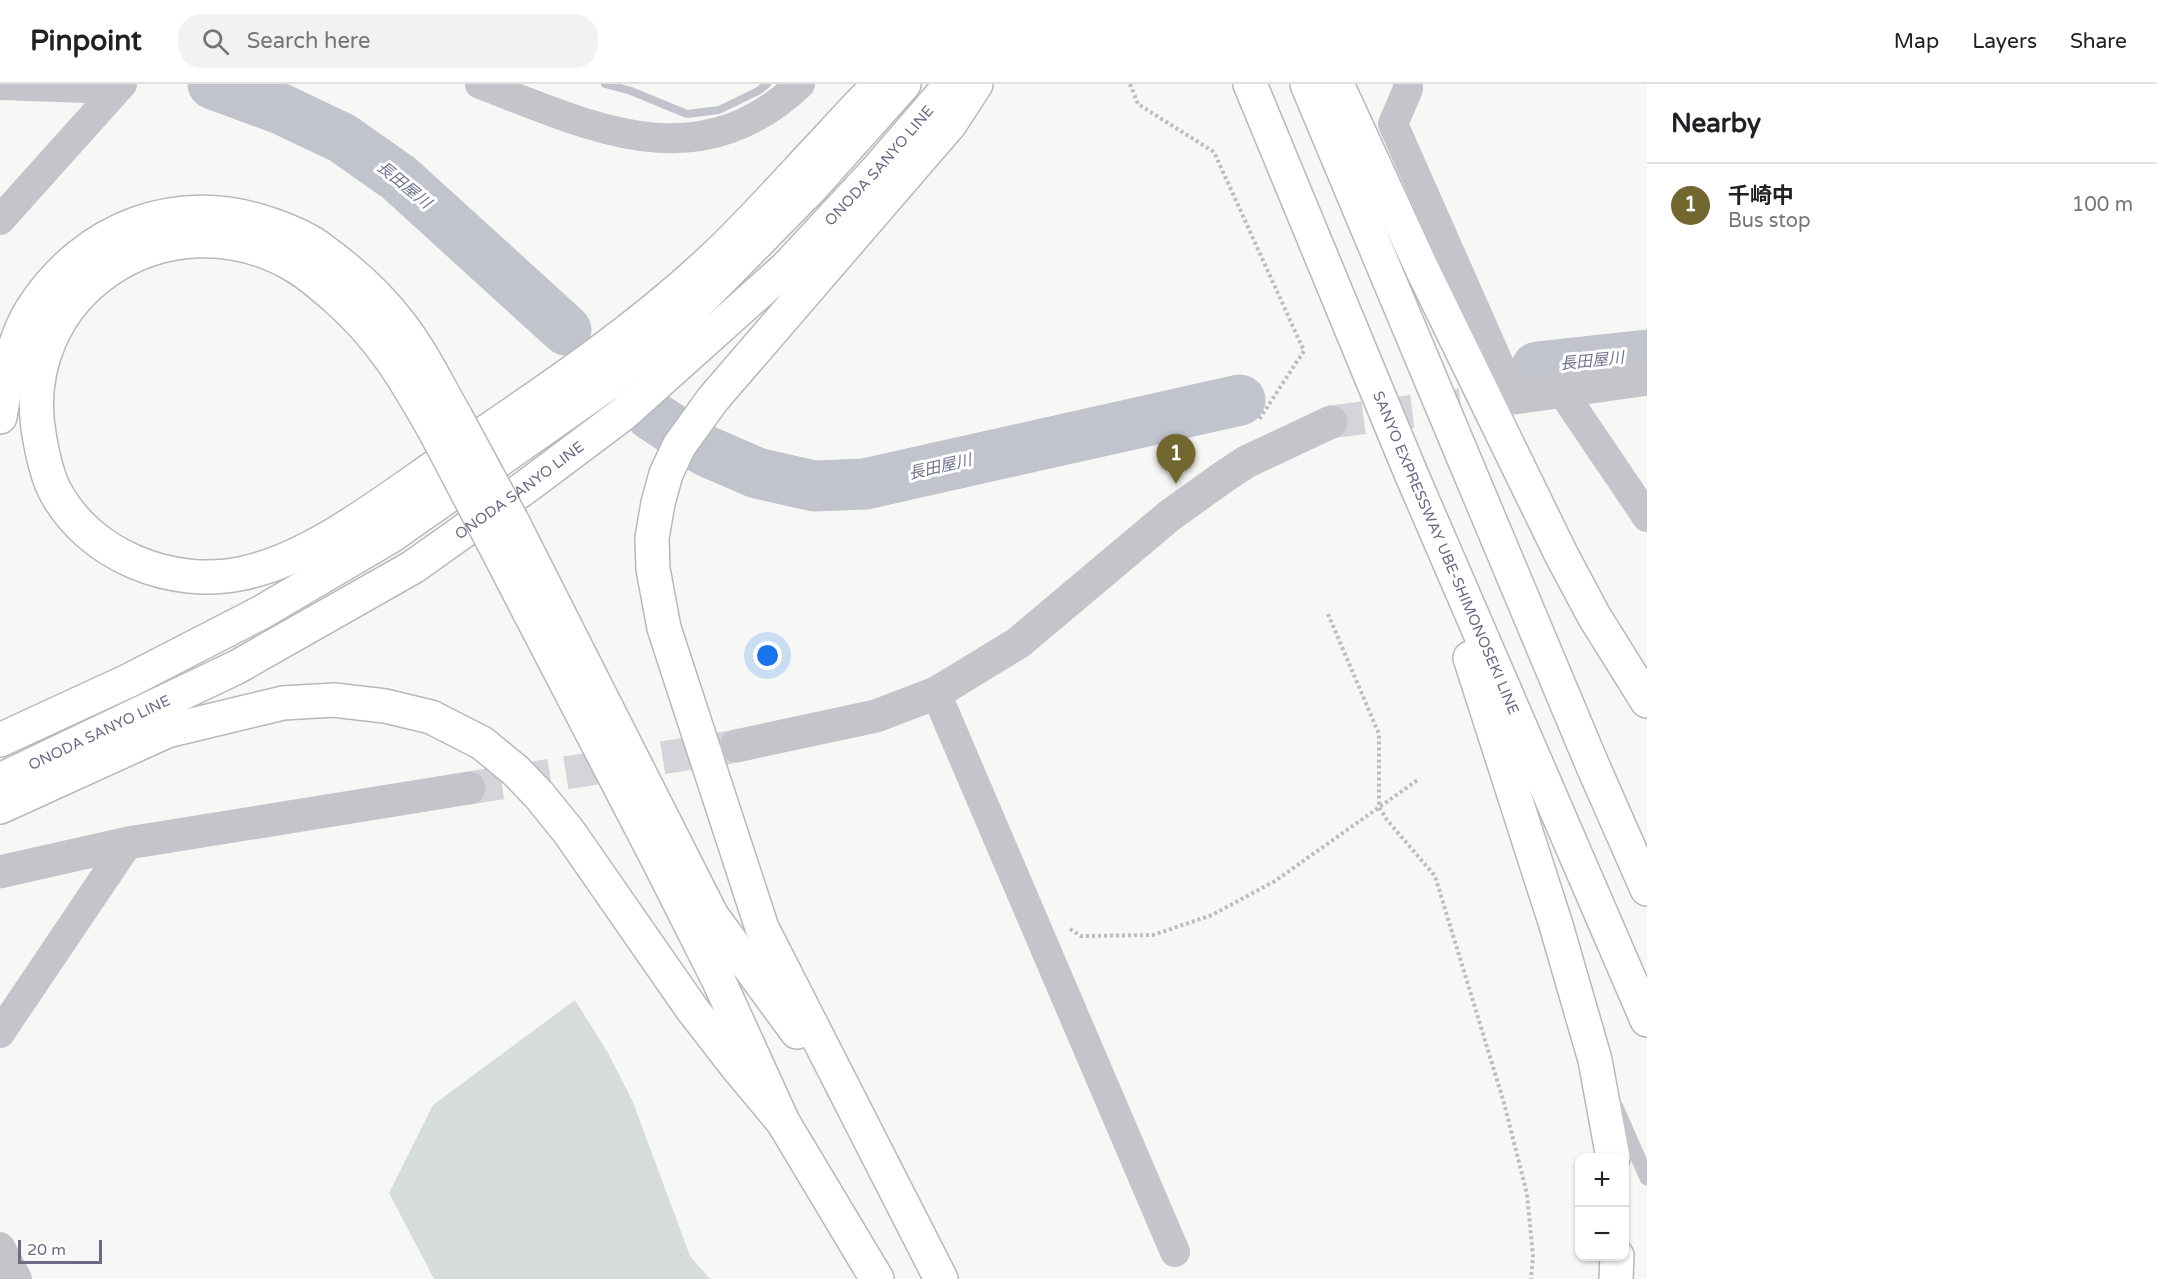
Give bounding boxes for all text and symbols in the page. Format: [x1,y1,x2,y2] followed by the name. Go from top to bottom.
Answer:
[178,14,598,68] search box
[30,24,142,58] text: Pinpoint
[199,25,232,58] icon: search
[247,28,370,54] text: Search here
[1894,29,1939,54] text: Map
[1972,29,2037,54] text: Layers
[2070,29,2127,54] text: Share
[821,102,937,229] street label: ONODA SANYO LINE
[1671,108,1761,139] text: Nearby
[373,157,437,214] water label: 長田屋川
[1728,183,1794,209] text: 千崎中
[1684,193,1697,217] text: 1
[2072,193,2133,217] text: 100 m
[1728,209,1811,233] text: Bus stop
[1559,348,1627,374] water label: 長田屋川
[1369,388,1523,717] street label: SANYO EXPRESSWAY UBE-SHIMONOSEKI LINE
[1156,434,1196,484] pin: 1
[451,438,587,543] street label: ONODA SANYO LINE
[907,450,975,484] water label: 長田屋川
[753,641,782,670] your location
[26,691,173,774] street label: ONODA SANYO LINE
[1575,1153,1629,1261] map controls
[1575,1153,1629,1207] button: +
[1575,1207,1629,1261] button: −
[18,1237,102,1264] scale bar
[27,1240,66,1260] text: 20 m

